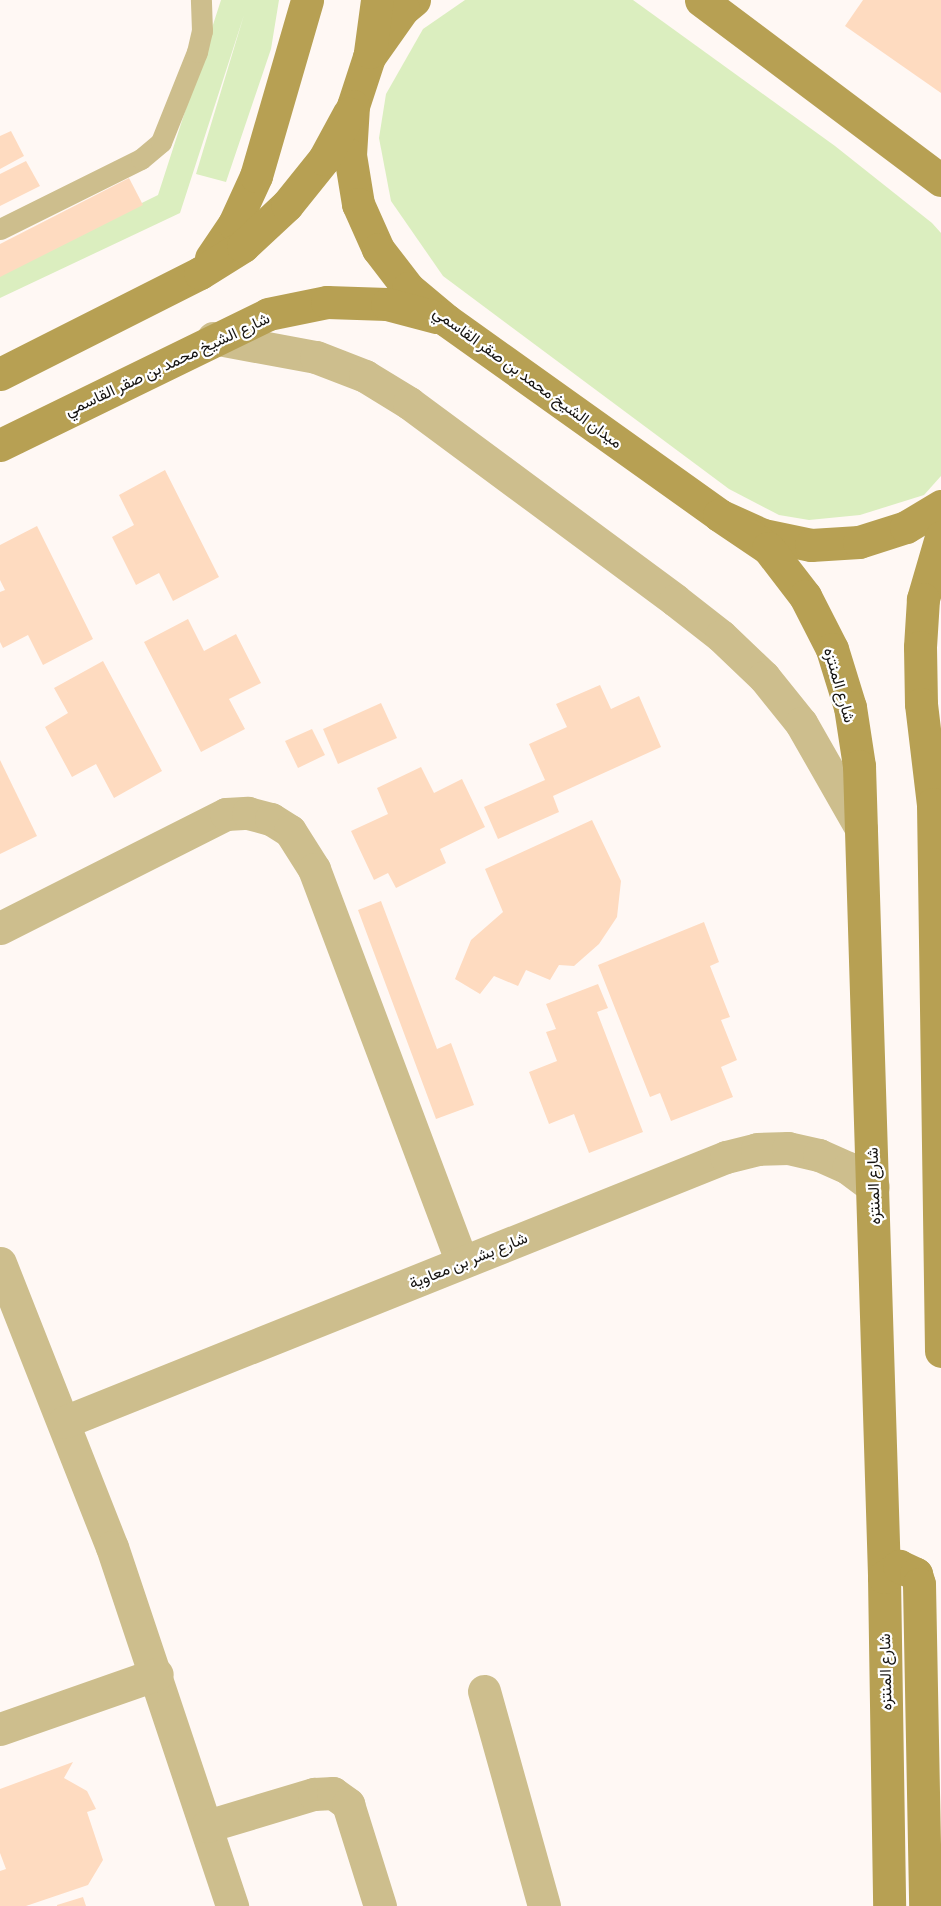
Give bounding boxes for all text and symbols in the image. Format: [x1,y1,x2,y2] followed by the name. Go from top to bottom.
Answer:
[430,302,626,452] street label: ميدان الشيخ محمد بن صقر القاسمي
[62,308,272,420] street label: شارع الشيخ محمد بن صقر القاسمي
[820,645,860,725] street label: شارع المنتزه
[862,1147,884,1225] street label: شارع المنتزه
[406,1227,530,1293] street label: شارع بشر بن معاوية
[875,1633,895,1711] street label: شارع المنتزه

